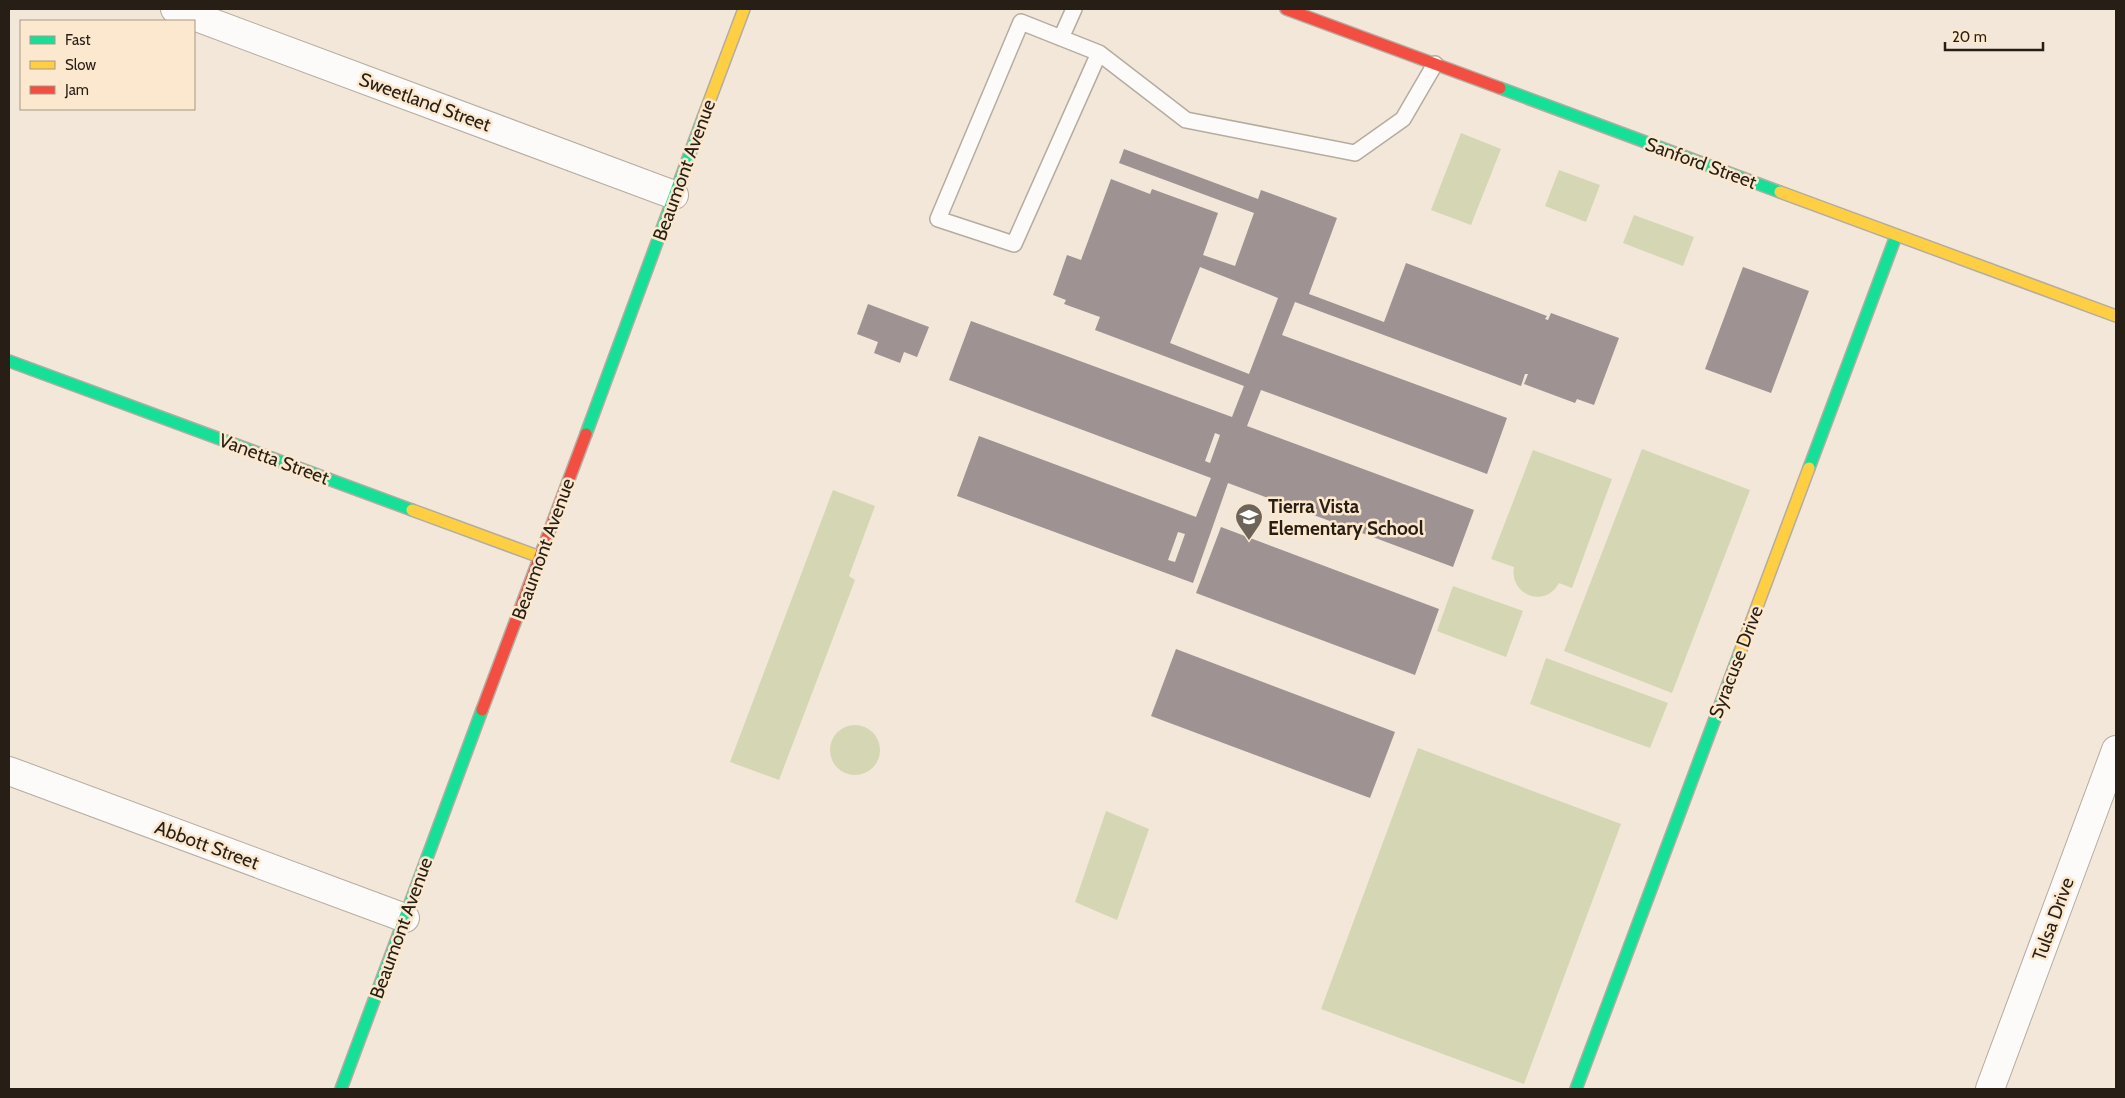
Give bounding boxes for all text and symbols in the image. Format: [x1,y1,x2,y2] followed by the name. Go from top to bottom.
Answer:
[20,20,195,110] legend
[1945,20,2042,52] scale bar
[1952,28,1987,46] text: 20 m
[65,31,90,49] text: Fast
[65,56,96,74] text: Slow
[356,68,494,137] street label: Sweetland Street
[64,81,89,99] text: Jam
[648,96,720,244] street label: Beaumont Avenue
[1642,132,1760,194] street label: Sanford Street
[216,428,333,490] street label: Vanetta Street
[507,475,579,623] street label: Beaumont Avenue
[1268,495,1424,540] place label: Tierra Vista Elementary School
[1234,502,1264,541] school or university icon: Tierra Vista Elementary School
[1704,602,1768,721] street label: Syracuse Drive
[152,816,263,875] street label: Abbott Street
[365,854,437,1002] street label: Beaumont Avenue
[2027,874,2079,964] street label: Tulsa Drive

